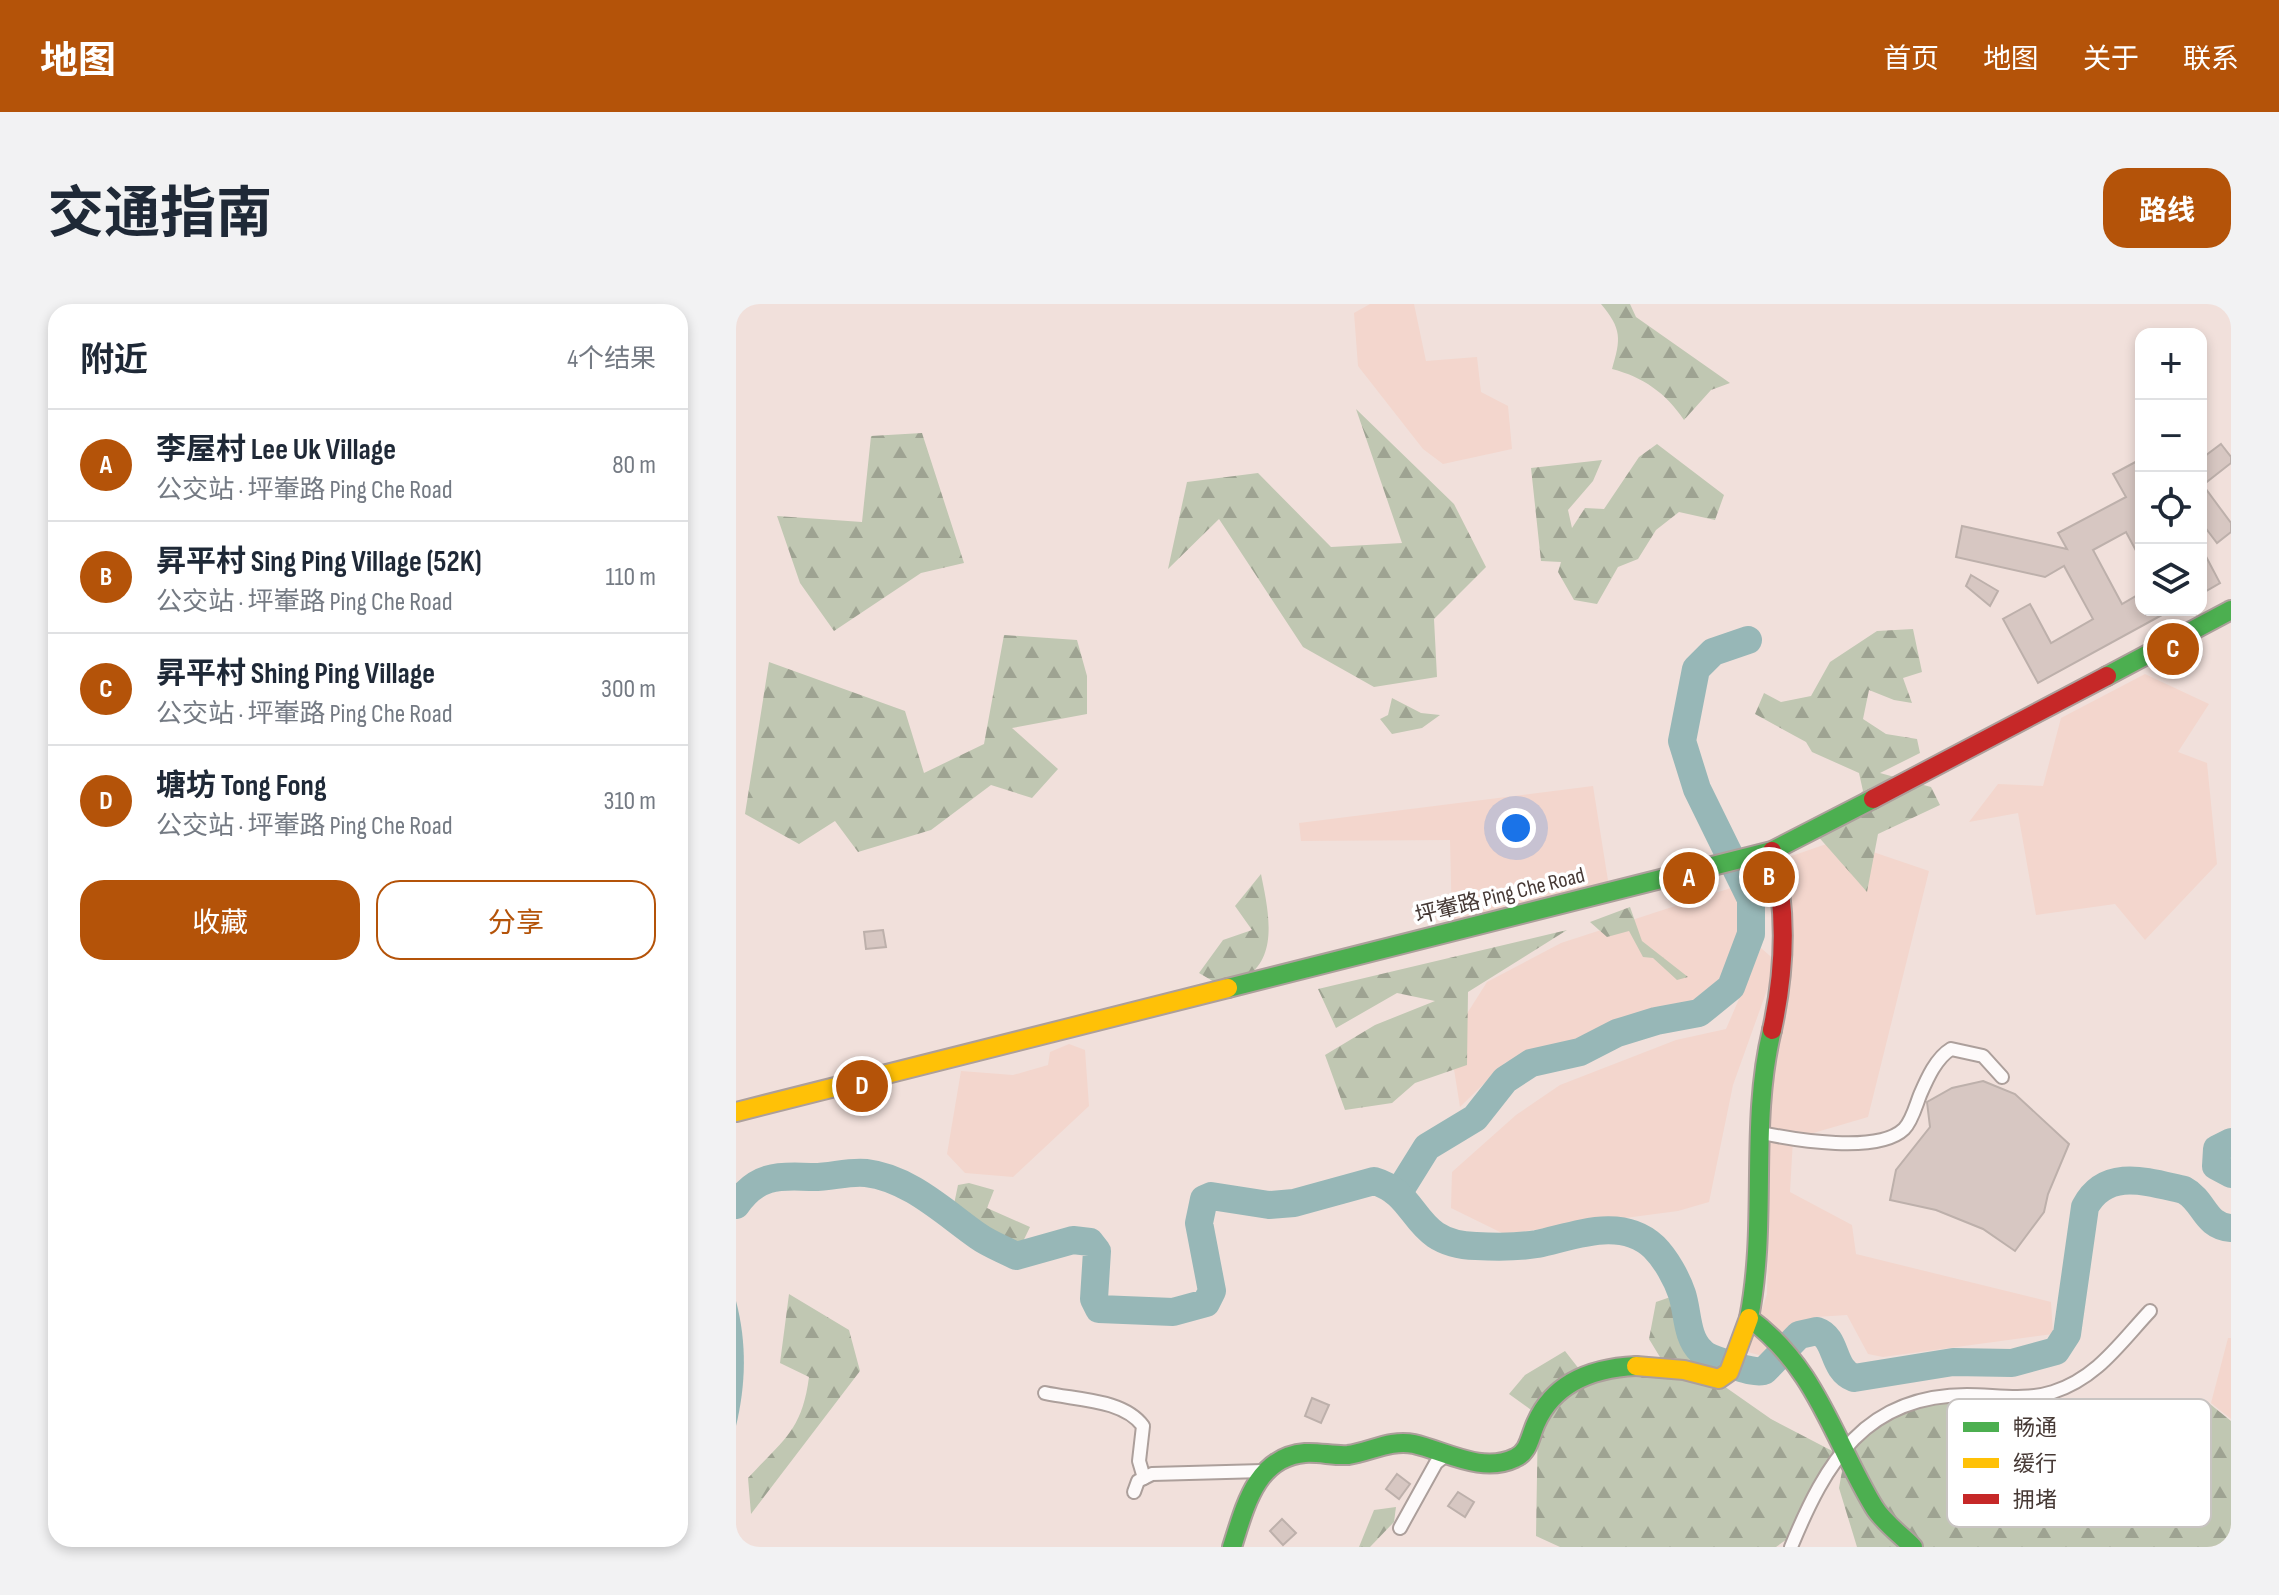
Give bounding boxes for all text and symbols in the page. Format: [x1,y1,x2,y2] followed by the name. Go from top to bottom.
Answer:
[40,39,116,84] text: 地图
[1883,43,1939,76] text: 首页
[1983,43,2039,76] text: 地图
[2083,43,2139,76] text: 关于
[2183,43,2239,76] text: 联系
[2103,168,2231,248] button: 路线
[48,182,272,249] text: 交通指南
[2135,328,2207,616] map controls
[2135,328,2207,400] button: +
[80,340,148,381] text: 附近
[567,344,656,375] text: 4个结果
[2135,400,2207,472] button: −
[156,432,396,468] text: 李屋村 Lee Uk Village
[100,450,112,481] text: A
[612,450,656,481] text: 80 m
[2135,472,2207,544] button: locate
[156,475,453,506] text: 公交站 · 坪輋路 Ping Che Road
[156,544,482,580] text: 昇平村 Sing Ping Village (52K)
[2135,544,2207,616] button: layers
[100,562,112,593] text: B
[605,562,656,593] text: 110 m
[156,587,453,618] text: 公交站 · 坪輋路 Ping Che Road
[2147,619,2199,679] pin: C
[156,656,435,692] text: 昇平村 Shing Ping Village
[99,674,113,705] text: C
[601,674,656,705] text: 300 m
[156,699,453,730] text: 公交站 · 坪輋路 Ping Che Road
[156,768,327,804] text: 塘坊 Tong Fong
[99,786,113,817] text: D
[604,786,656,817] text: 310 m
[1496,808,1536,848] your location
[156,811,453,842] text: 公交站 · 坪輋路 Ping Che Road
[1743,847,1795,907] pin: B
[1663,848,1715,908] pin: A
[1412,862,1588,930] street label: 坪輋路 Ping Che Road
[80,880,360,960] button: 收藏
[376,880,656,960] button: 分享
[836,1056,888,1116] pin: D
[1947,1399,2211,1527] legend
[2013,1415,2057,1442] text: 畅通
[2013,1451,2057,1478] text: 缓行
[2013,1487,2057,1514] text: 拥堵

